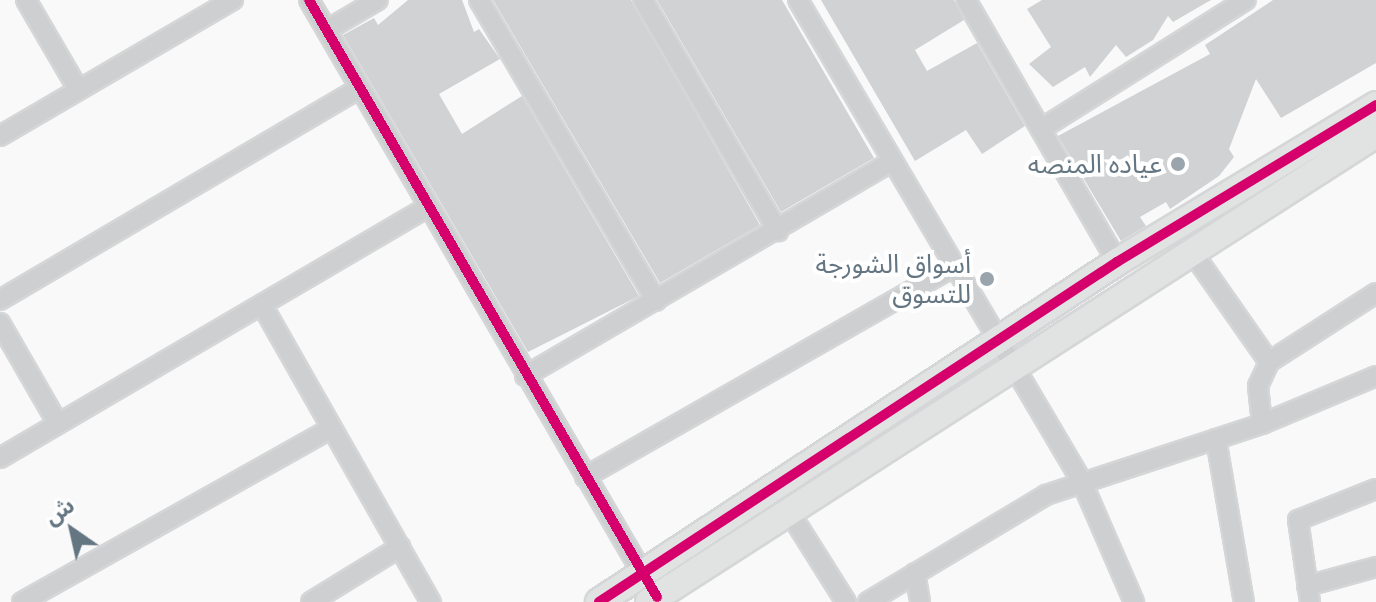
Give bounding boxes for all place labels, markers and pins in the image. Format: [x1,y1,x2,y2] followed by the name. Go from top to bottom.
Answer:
[1028,148,1162,180] place label: عياده المنصه
[1169,155,1187,173] marker: عياده المنصه
[815,248,971,310] place label: أسواق الشورجة للتسوق
[978,270,996,288] marker: أسواق الشورجة للتسوق

